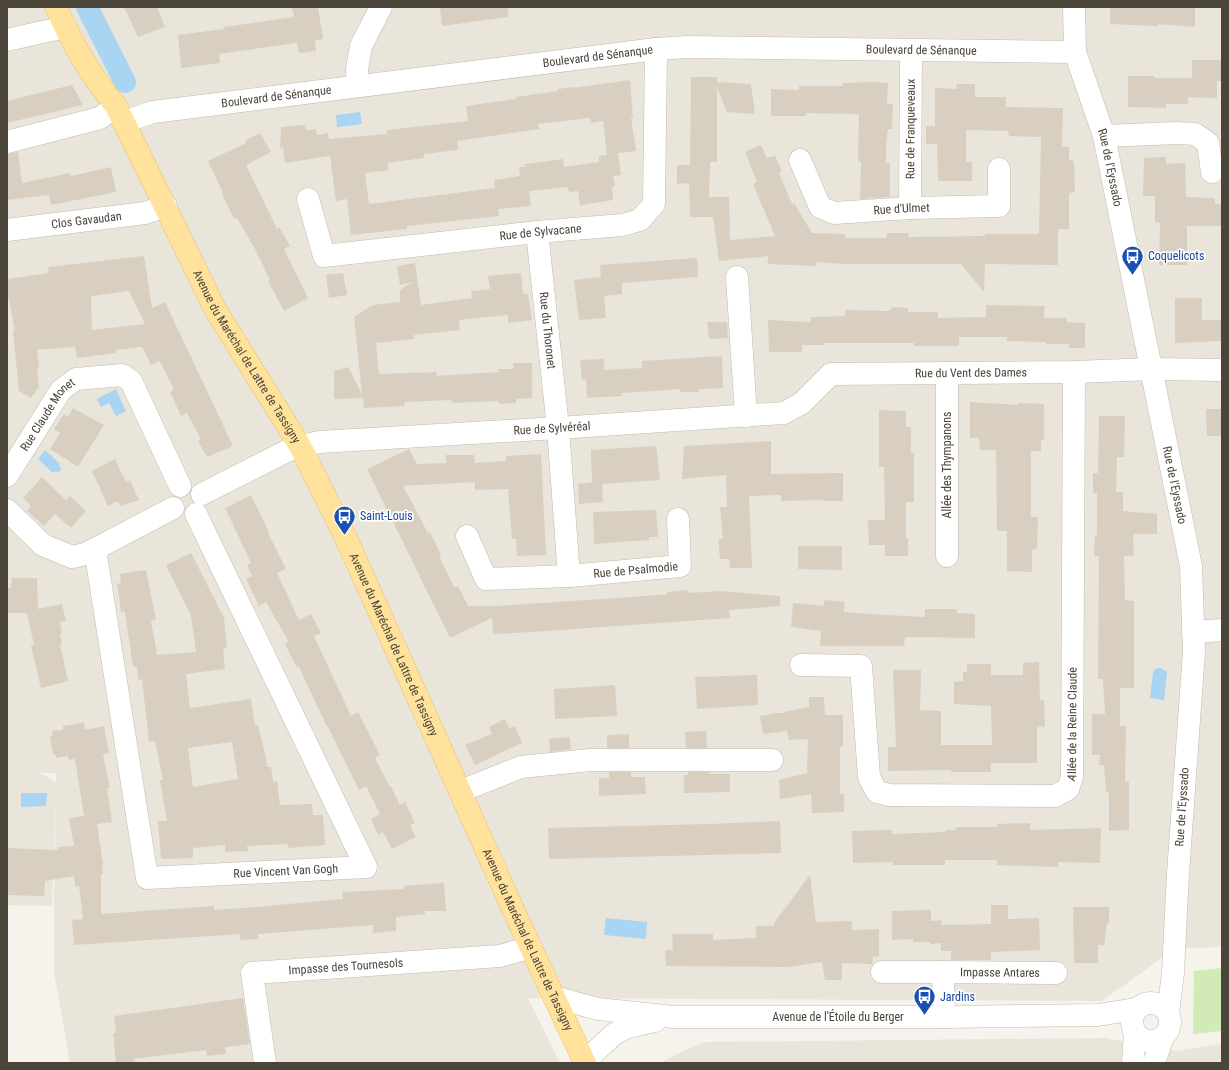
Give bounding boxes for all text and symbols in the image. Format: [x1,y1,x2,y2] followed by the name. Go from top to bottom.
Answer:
[542,42,654,70] street label: Boulevard de Sénanque
[866,42,977,58] street label: Boulevard de Sénanque
[903,79,918,179] street label: Rue de Franqueveaux
[221,83,333,110] street label: Boulevard de Sénanque
[1095,127,1125,208] street label: Rue de l'Eyssado
[873,201,930,217] street label: Rue d'Ulmet
[50,209,123,231] street label: Clos Gavaudan
[499,221,582,243] street label: Rue de Sylvacane
[1120,243,1146,276] bus stop icon: Coquelicots
[1148,249,1204,263] place label: Coquelicots
[190,268,304,446] street label: Avenue du Maréchal de Lattre de Tassigny
[536,291,559,370] street label: Rue du Thoronet
[915,365,1027,380] street label: Rue du Vent des Dames
[18,375,78,454] street label: Rue Claude Monet
[940,412,954,518] street label: Allée des Thympanons
[513,419,591,438] street label: Rue de Sylvéréal
[1160,445,1189,525] street label: Rue de l'Eyssado
[332,503,358,536] bus stop icon: Saint-Louis
[360,509,413,523] place label: Saint-Louis
[347,551,441,738] street label: Avenue du Maréchal de Lattre de Tassigny
[593,559,679,581] street label: Rue de Psalmodie
[1064,667,1080,783] street label: Allée de la Reine Claude
[1172,767,1192,847] street label: Rue de l'Eyssado
[480,846,576,1033] street label: Avenue du Maréchal de Lattre de Tassigny
[233,861,339,881] street label: Rue Vincent Van Gogh
[288,956,404,977] street label: Impasse des Tournesols
[960,965,1040,980] street label: Impasse Antares
[911,984,937,1017] bus stop icon: Jardins
[940,990,975,1004] place label: Jardins
[772,1009,904,1024] street label: Avenue de l'Étoile du Berger

